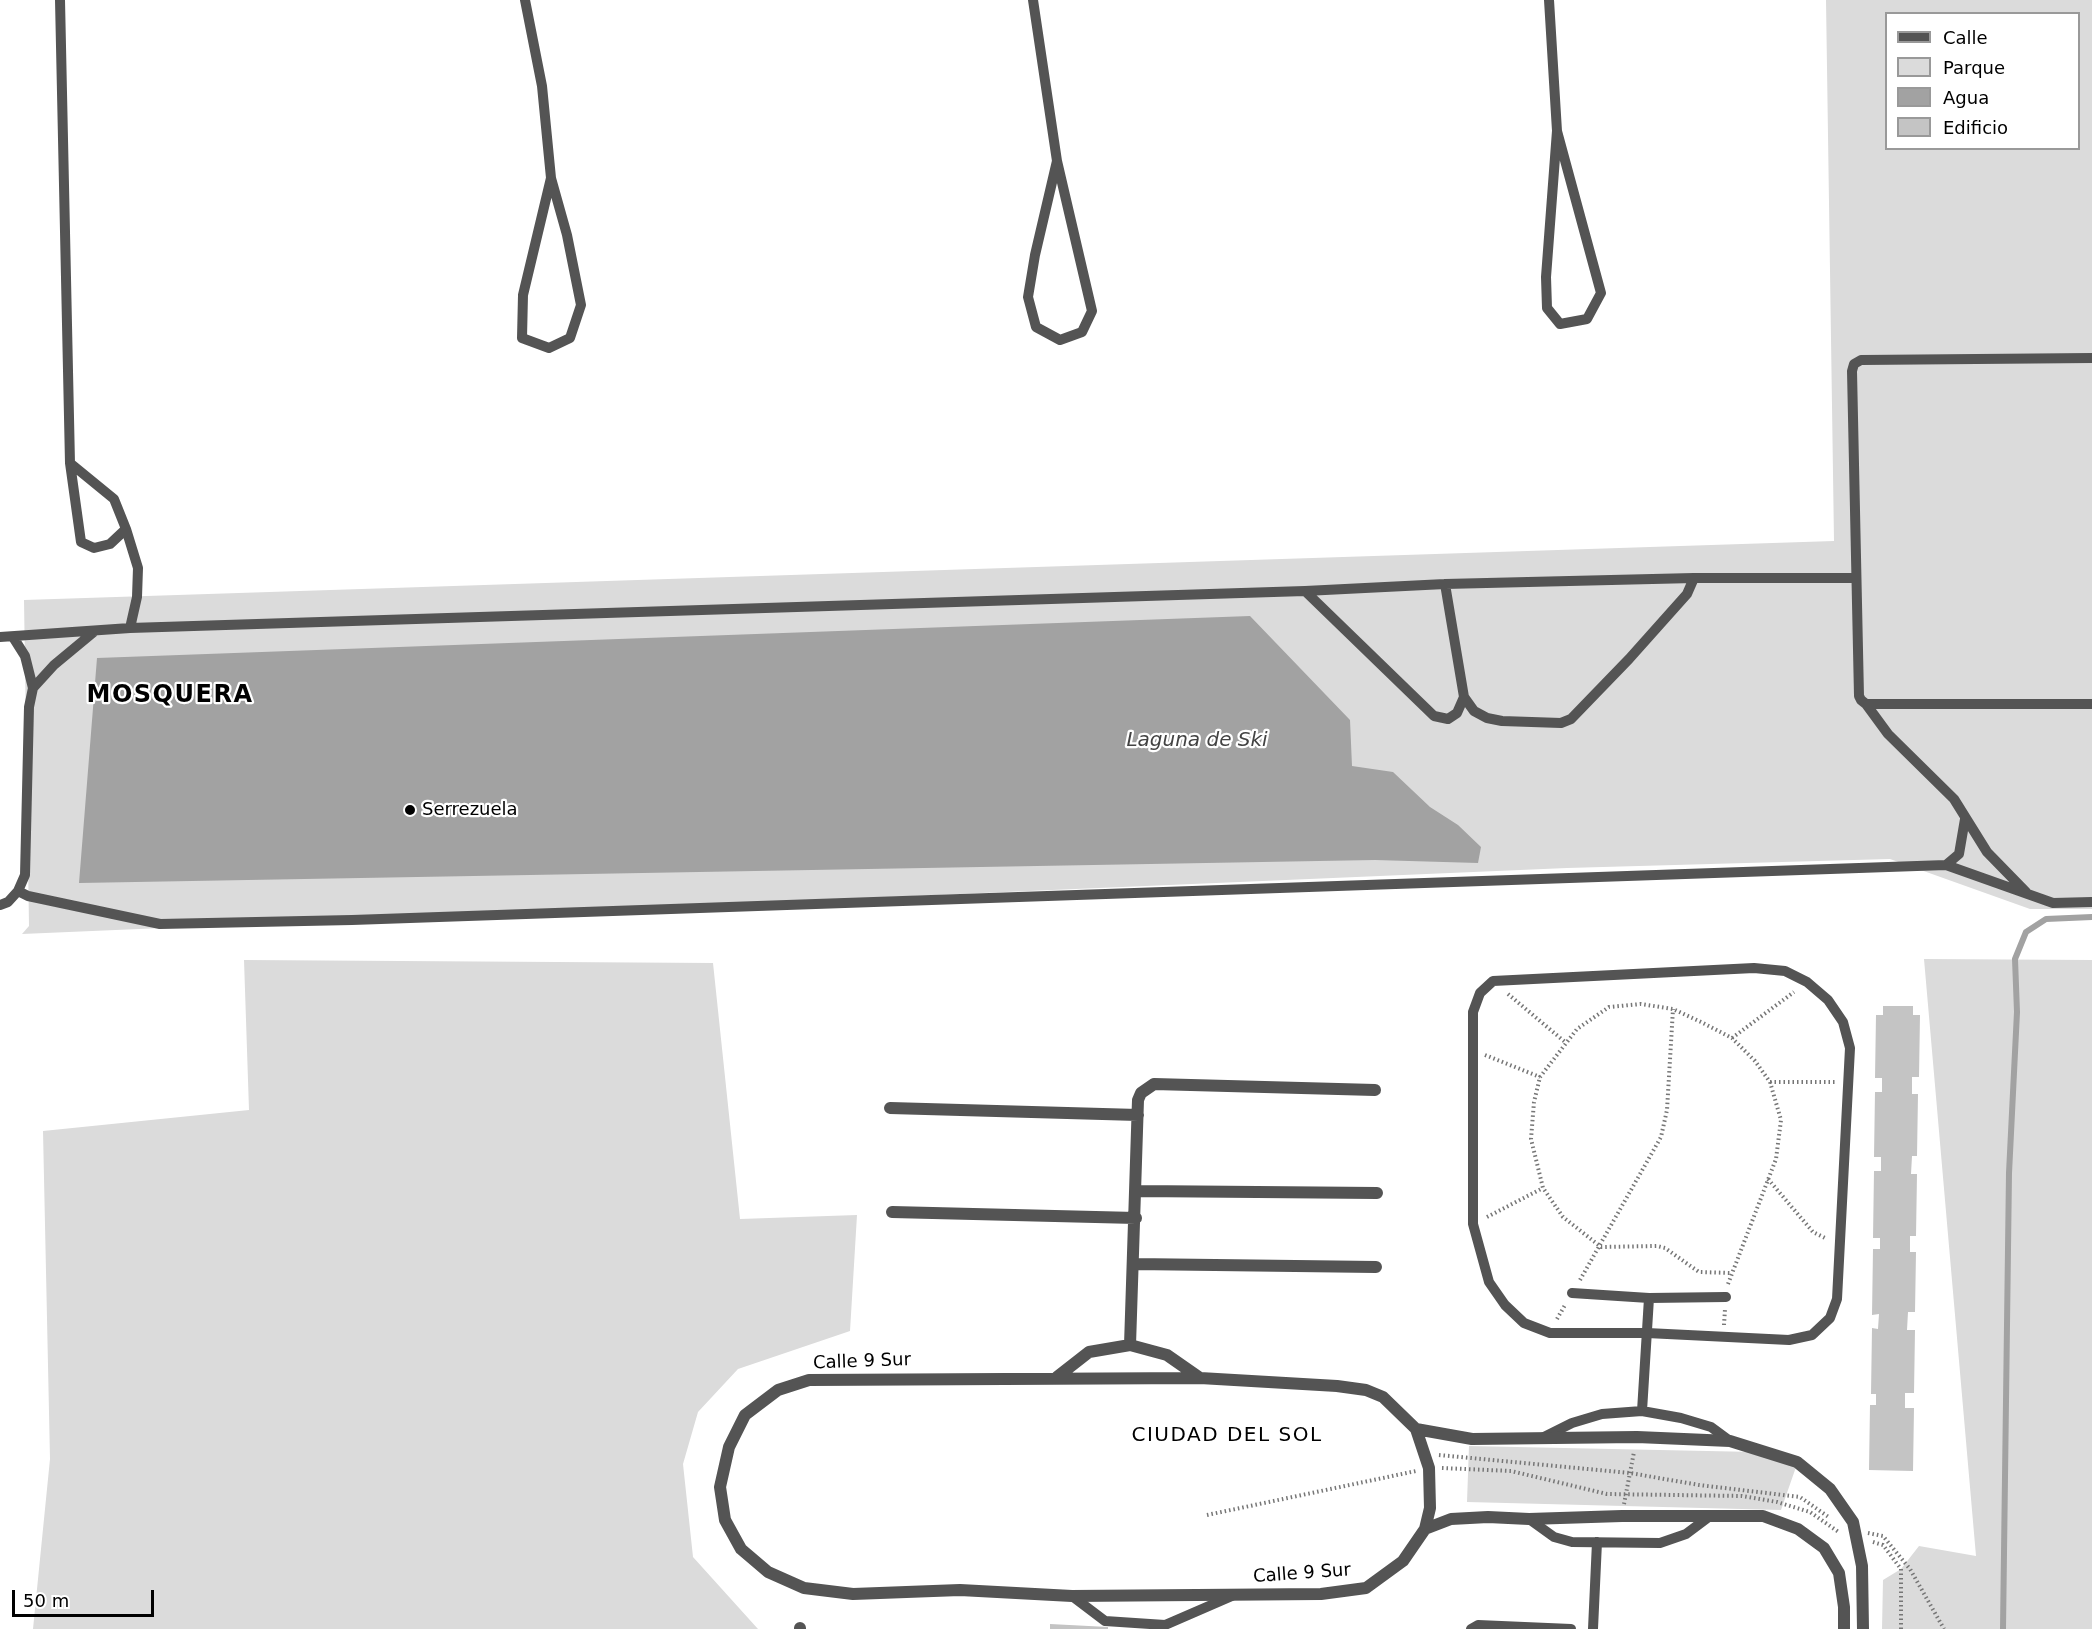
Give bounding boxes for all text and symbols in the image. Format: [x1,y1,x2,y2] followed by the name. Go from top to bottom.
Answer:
[1885,12,2080,150] legend
[1943,27,1988,48] text: Calle
[1943,57,2005,78] text: Parque
[1943,87,1989,108] text: Agua
[1943,117,2008,138] text: Edificio
[87,682,253,710] district label: MOSQUERA
[1126,729,1268,753] water label: Laguna de Ski
[422,799,518,821] place label: Serrezuela
[403,803,417,817] marker: Serrezuela
[813,1349,911,1375] street label: Calle 9 Sur
[1131,1424,1323,1448] district label: CIUDAD DEL SOL
[1252,1560,1352,1588] street label: Calle 9 Sur
[15,1578,158,1616] scale bar
[23,1590,69,1611] text: 50 m

